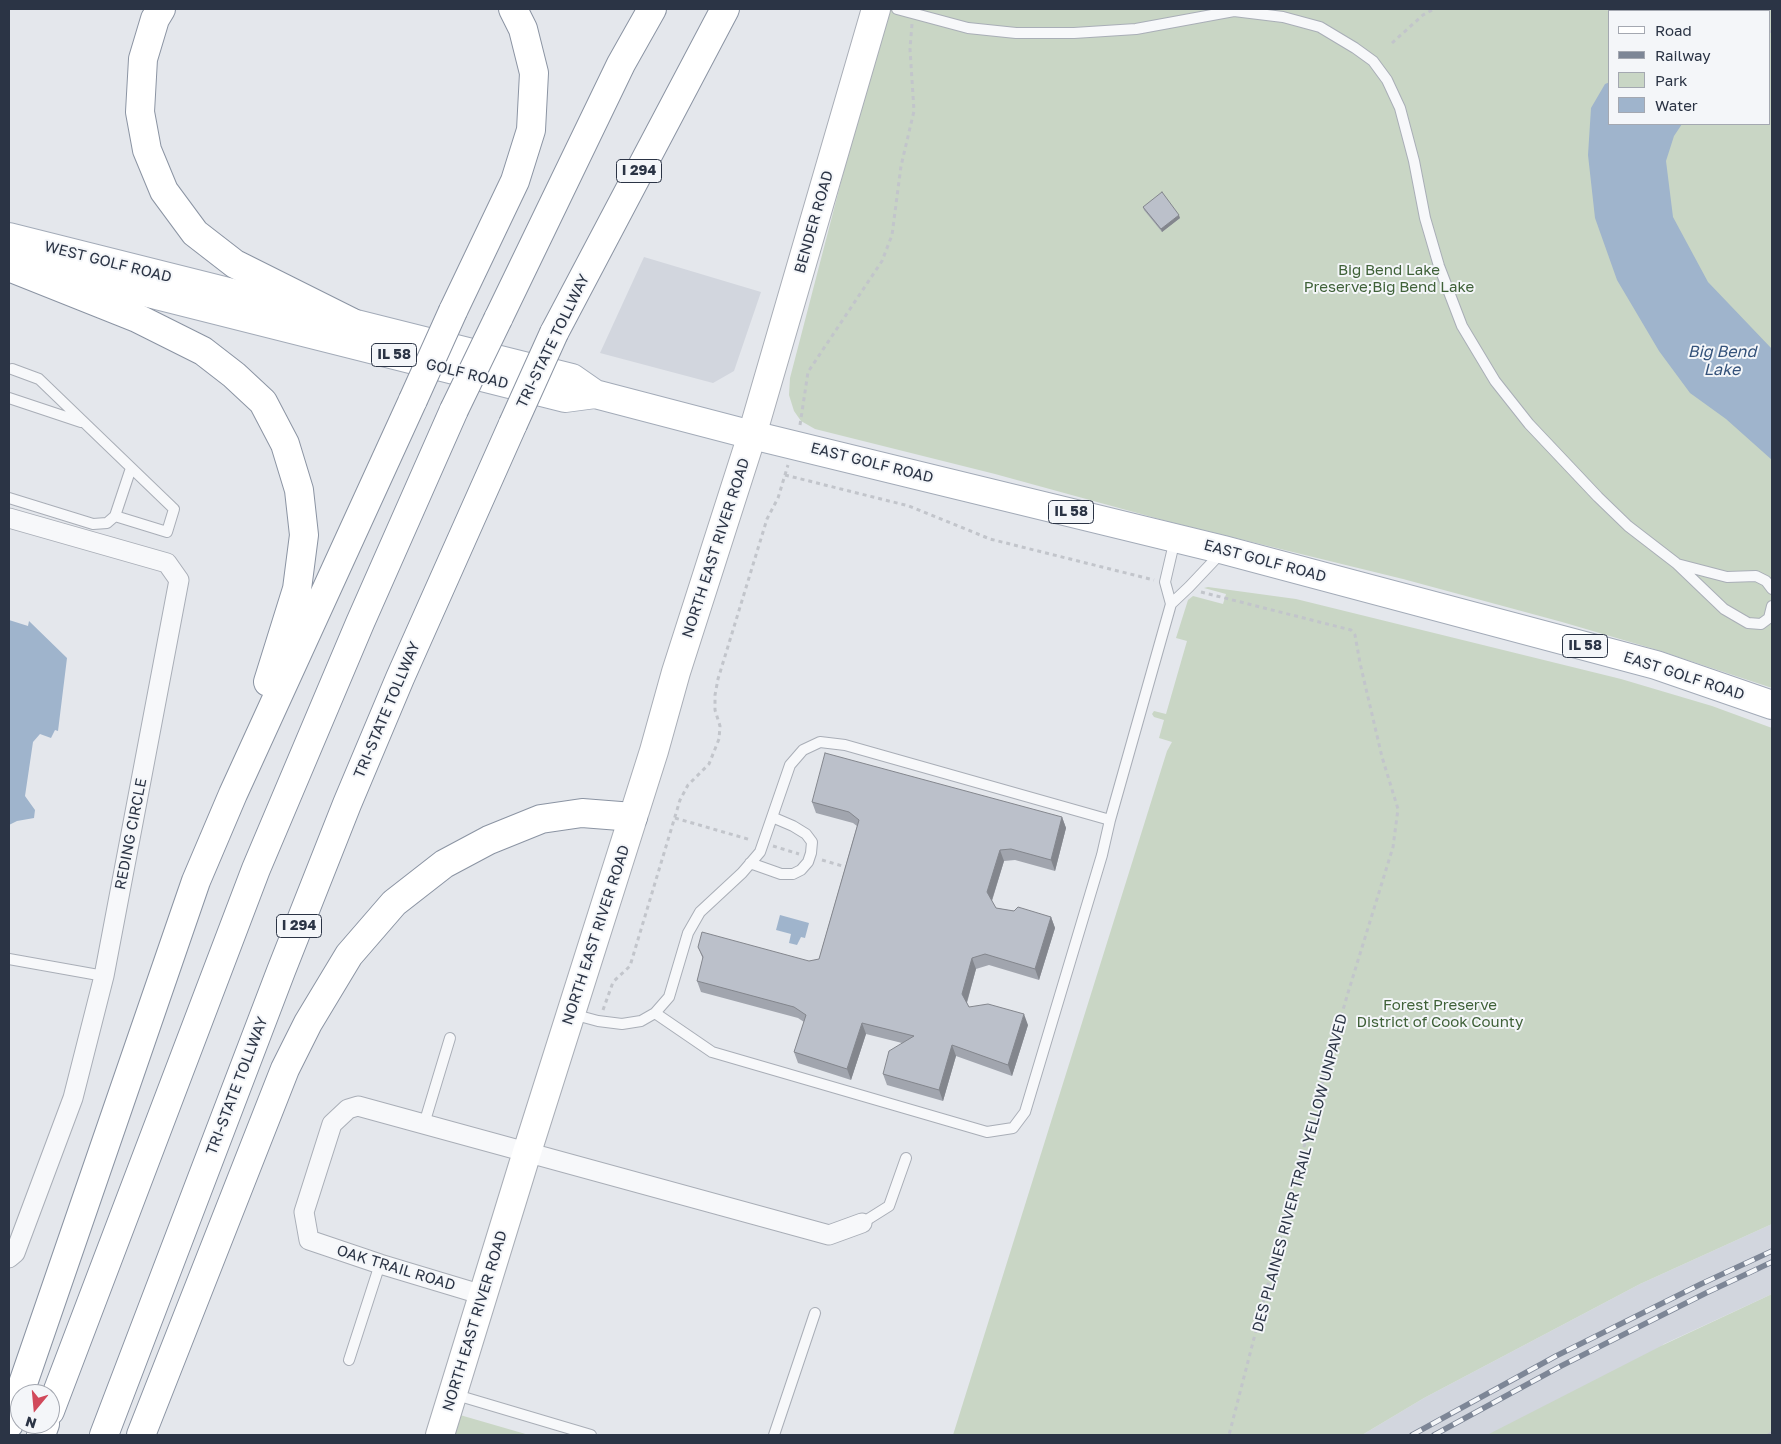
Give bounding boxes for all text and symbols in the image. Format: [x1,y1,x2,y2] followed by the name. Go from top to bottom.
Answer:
[1608,10,1771,125] legend
[1655,21,1692,39] text: Road
[1655,46,1711,64] text: Railway
[1655,71,1687,89] text: Park
[1655,96,1698,114] text: Water
[616,160,662,182] road number: I 294
[791,169,837,275] street label: BENDER ROAD
[43,237,173,287] street label: WEST GOLF ROAD
[1304,261,1474,296] park label: Big Bend Lake Preserve;Big Bend Lake
[513,271,593,411] street label: TRI-STATE TOLLWAY
[1688,342,1756,380] water label: Big Bend Lake
[372,344,416,366] road number: IL 58
[424,355,510,393] street label: GOLF ROAD
[809,439,935,487] street label: EAST GOLF ROAD
[678,456,754,640] street label: NORTH EAST RIVER ROAD
[1048,501,1094,524] road number: IL 58
[1202,536,1328,586] street label: EAST GOLF ROAD
[1562,634,1608,658] road number: IL 58
[350,639,424,781] street label: TRI-STATE TOLLWAY
[1621,648,1747,704] street label: EAST GOLF ROAD
[111,777,151,891] street label: REDING CIRCLE
[558,843,634,1027] street label: NORTH EAST RIVER ROAD
[276,914,322,938] road number: I 294
[1357,996,1523,1031] park label: Forest Preserve District of Cook County
[1249,1012,1351,1334] street label: DES PLAINES RIVER TRAIL YELLOW UNPAVED
[202,1014,272,1158] street label: TRI-STATE TOLLWAY
[439,1228,511,1414] street label: NORTH EAST RIVER ROAD
[335,1241,457,1295] street label: OAK TRAIL ROAD
[10,1384,60,1434] north arrow
[23,1413,38,1433] text: N

